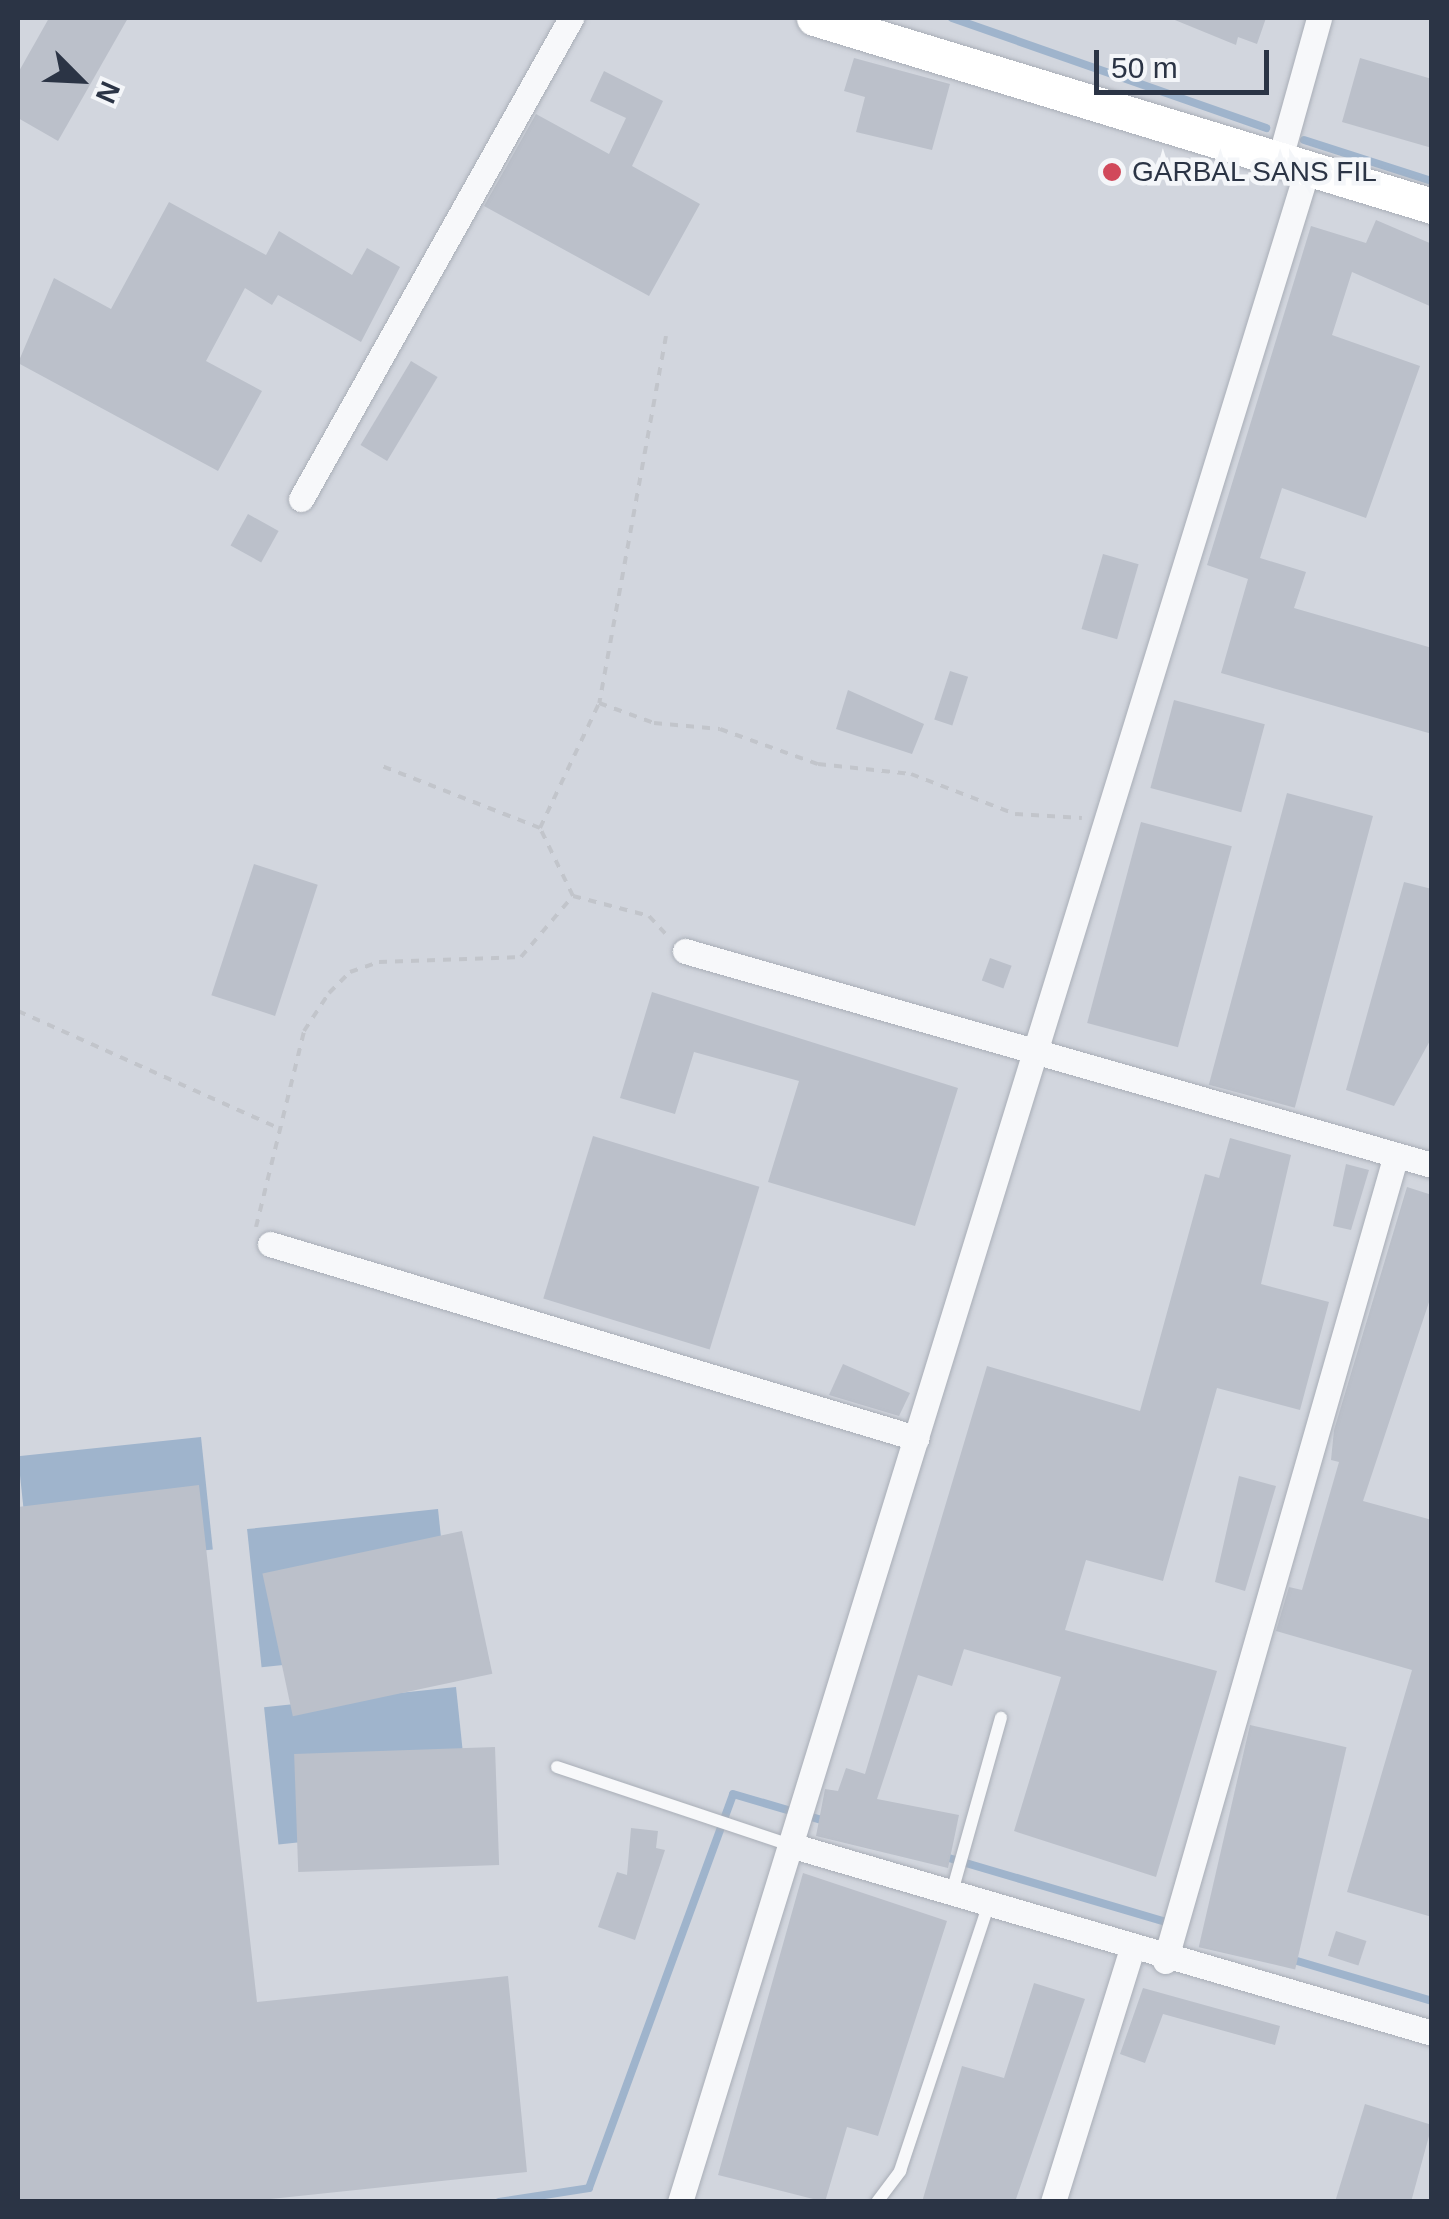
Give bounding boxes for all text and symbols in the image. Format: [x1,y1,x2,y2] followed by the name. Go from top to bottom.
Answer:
[30,30,130,130] north arrow
[1099,30,1274,92] scale bar
[1111,51,1178,84] text: 50 m
[90,77,126,108] text: N
[1132,155,1378,189] place label: GARBAL SANS FIL
[1101,161,1123,183] marker: GARBAL SANS FIL

